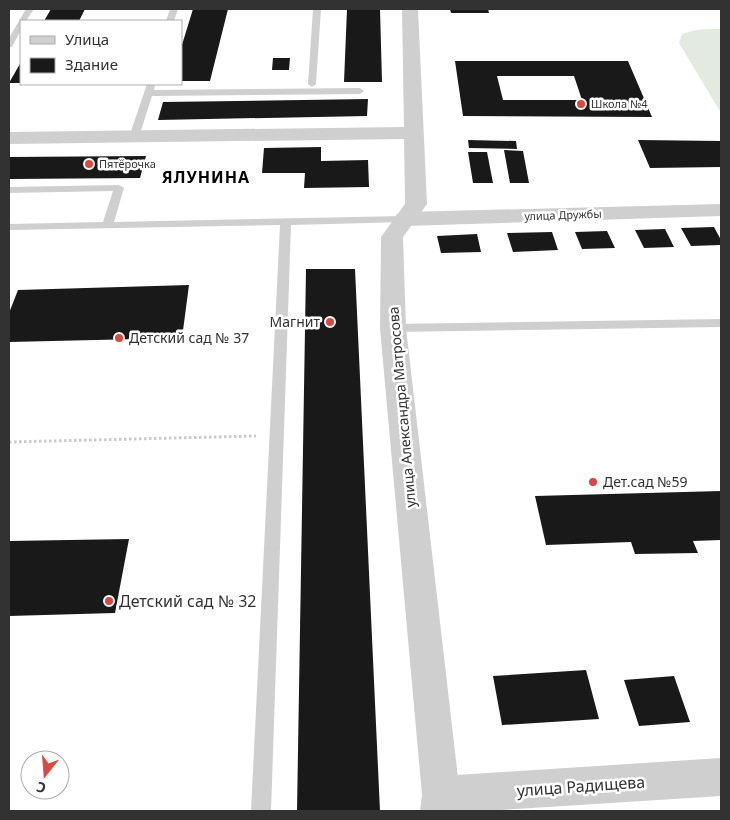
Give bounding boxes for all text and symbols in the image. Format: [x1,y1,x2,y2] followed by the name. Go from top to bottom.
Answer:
[20,20,182,85] legend
[65,29,109,49] text: Улица
[65,54,118,74] text: Здание
[591,96,648,111] place label: Школа №4
[575,98,587,110] marker: Школа №4
[99,156,156,171] place label: Пятёрочка
[83,158,95,170] marker: Пятёрочка
[162,166,250,188] district label: ЯЛУНИНА
[524,206,602,223] street label: улица Дружбы
[383,306,420,508] street label: улица Александра Матросова
[270,312,320,331] place label: Магнит
[324,316,336,328] marker: Магнит
[129,328,249,347] place label: Детский сад № 37
[113,332,125,344] marker: Детский сад № 37
[603,472,688,491] place label: Дет.сад №59
[587,476,599,488] marker: Дет.сад №59
[119,590,256,612] place label: Детский сад № 32
[103,595,115,607] marker: Детский сад № 32
[20,750,70,800] north arrow
[516,771,646,801] street label: улица Радищева
[34,778,48,798] text: С

